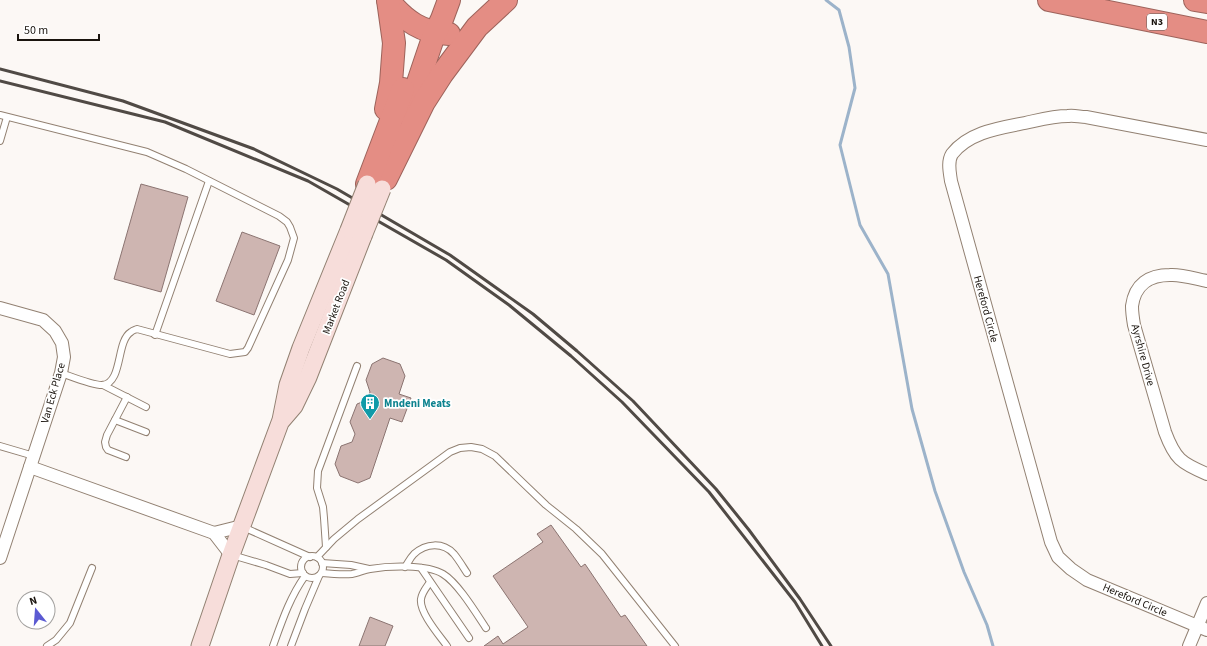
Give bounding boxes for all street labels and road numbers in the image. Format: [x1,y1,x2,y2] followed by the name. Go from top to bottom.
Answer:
[1147,14,1167,30] road number: N3
[970,274,1002,345] street label: Hereford Circle
[319,277,353,337] street label: Market Road
[1128,322,1159,388] street label: Ayrshire Drive
[37,360,69,425] street label: Van Eck Place
[1100,580,1170,621] street label: Hereford Circle

